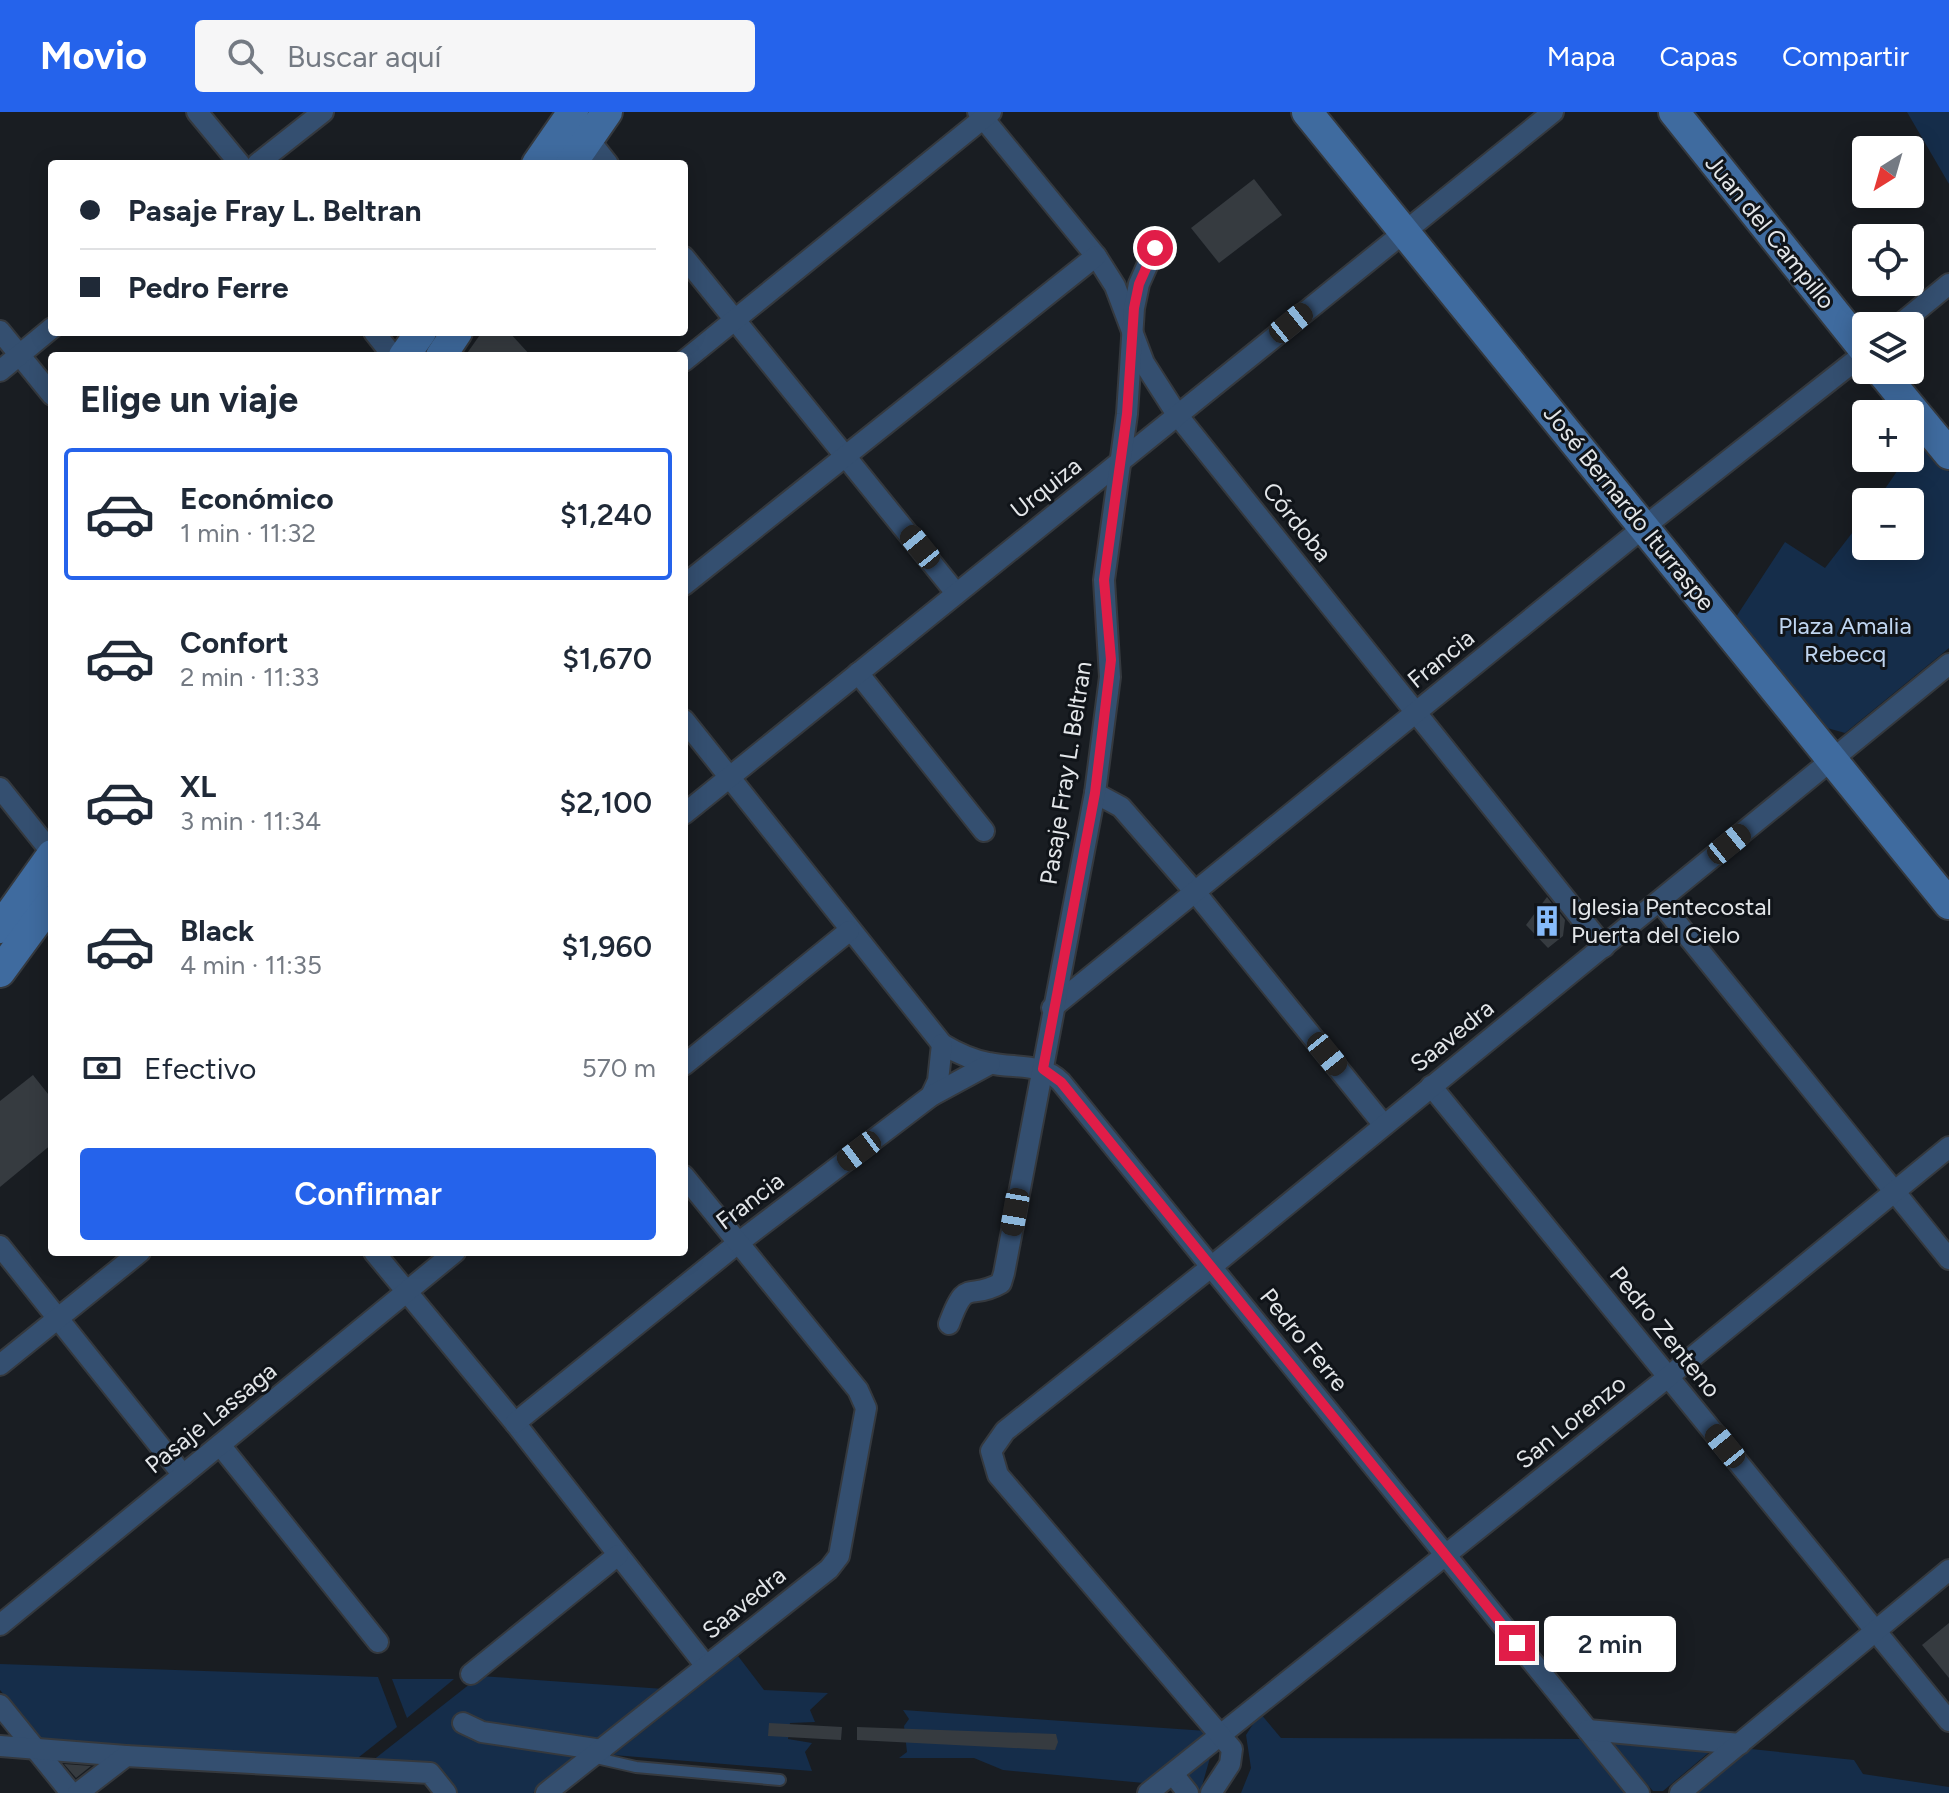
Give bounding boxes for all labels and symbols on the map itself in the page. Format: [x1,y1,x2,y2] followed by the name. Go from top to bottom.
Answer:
[1852,136,1924,208] north arrow
[1699,149,1841,315] street label: Juan del Campillo
[1137,230,1173,266] route start
[1265,299,1317,347] car
[1538,399,1721,616] street label: José Bernardo Iturraspe
[1004,451,1087,524] street label: Urquiza
[1257,476,1338,567] street label: Córdoba
[896,521,944,573] car
[1778,611,1912,668] park label: Plaza Amalia Rebecq
[1402,623,1480,694] street label: Francia
[1034,659,1097,887] street label: Pasaje Fray L. Beltran
[1703,820,1755,868] car
[1571,892,1772,949] place label: Iglesia Pentecostal Puerta del Cielo
[1530,904,1564,938] building icon: Iglesia Pentecostal Puerta del Cielo
[1404,993,1499,1078] street label: Saavedra
[1303,1028,1351,1080] car
[833,1127,885,1175] car
[710,1166,789,1235] street label: Francia
[999,1186,1031,1238] car
[1604,1260,1727,1403] street label: Pedro Zenteno
[1254,1282,1355,1397] street label: Pedro Ferre
[139,1356,282,1479] street label: Pasaje Lassaga
[1510,1368,1631,1475] street label: San Lorenzo
[1701,1420,1749,1472] car
[696,1560,791,1645] street label: Saavedra
[1545,1615,1677,1671] callout: 2 min
[1499,1625,1535,1661] route end

